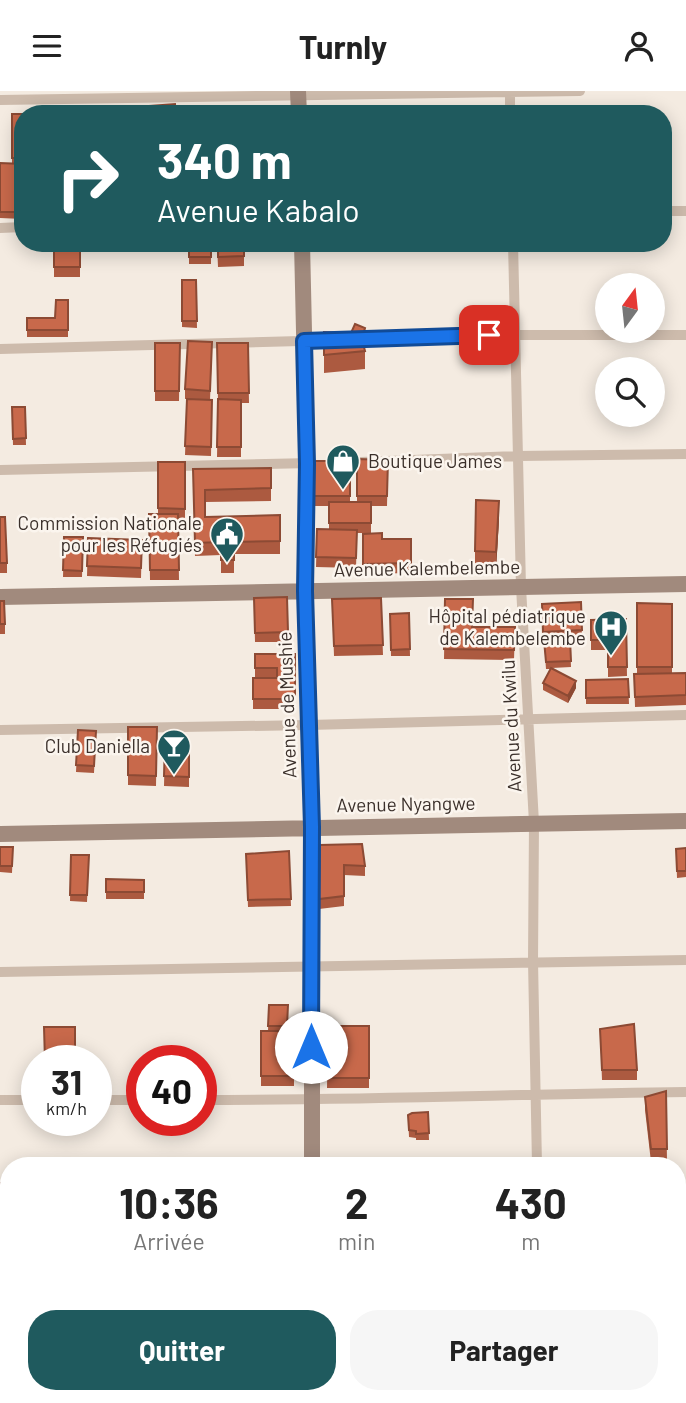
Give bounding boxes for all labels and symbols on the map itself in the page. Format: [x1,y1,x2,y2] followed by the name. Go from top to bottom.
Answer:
[595,273,665,343] north arrow
[459,305,519,365] pin
[324,442,362,491] shop icon: Boutique James
[368,449,502,472] place label: Boutique James
[18,511,202,556] place label: Commission Nationale pour les Réfugiés
[208,515,246,564] public building icon: Commission Nationale pour les Réfugiés
[333,554,520,581] street label: Avenue Kalembelembe
[428,604,586,649] place label: Hôpital pédiatrique de Kalembelembe
[592,608,630,657] hospital icon: Hôpital pédiatrique de Kalembelembe
[272,631,301,779] street label: Avenue de Mushie
[496,659,525,793] street label: Avenue du Kwilu
[155,727,193,776] bar icon: Club Daniella
[45,734,150,757] place label: Club Daniella
[336,791,476,816] street label: Avenue Nyangwe
[274,1010,348,1084] position arrow
[126,1045,217,1136] speed limit sign: 40

